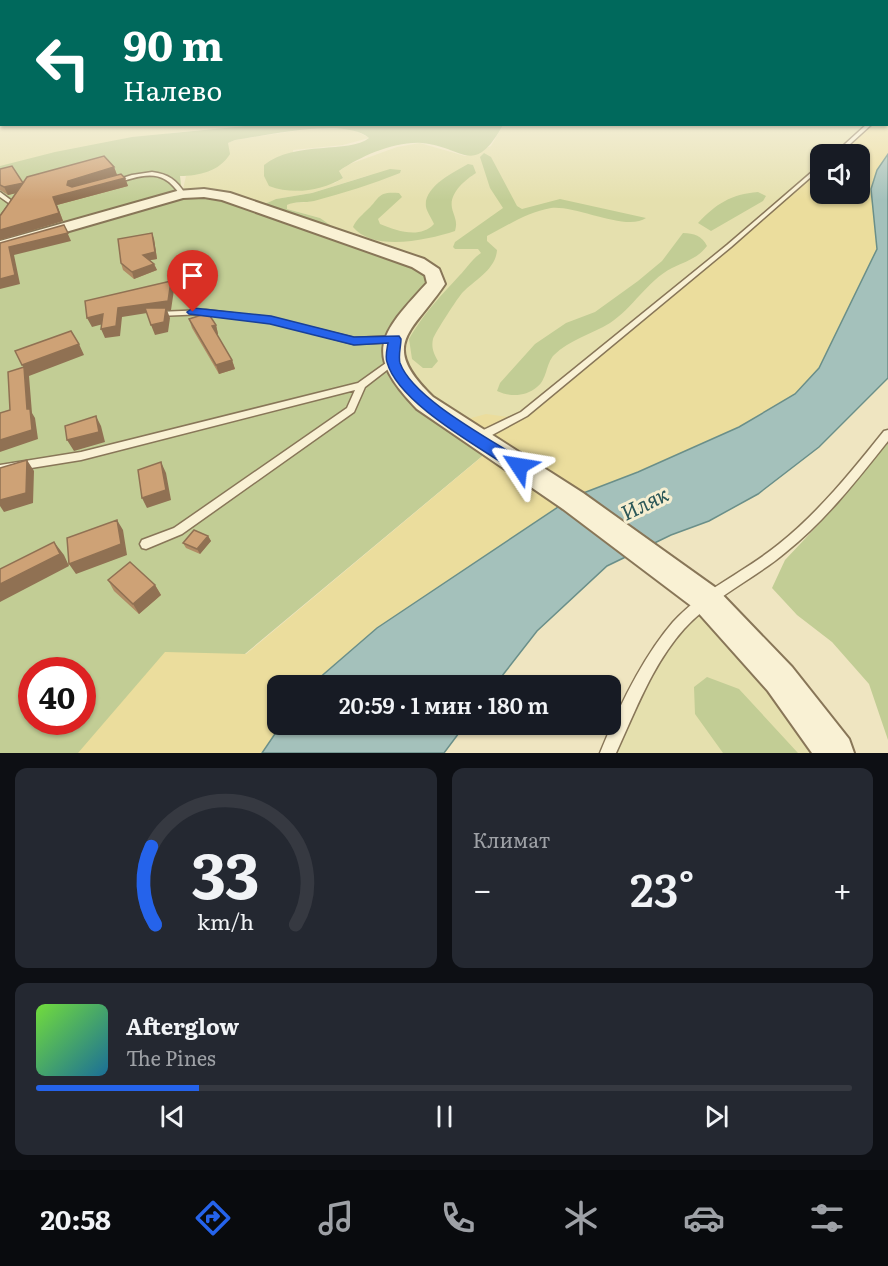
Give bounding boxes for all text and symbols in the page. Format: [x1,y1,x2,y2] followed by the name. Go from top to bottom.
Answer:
[123,12,223,74] text: 90 m
[24,24,102,102] icon: left
[123,69,222,109] text: Налево
[810,144,870,204] map controls
[810,144,870,204] button: sound
[167,250,218,312] pin
[176,259,209,292] icon: arrive
[487,434,551,498] position arrow
[615,477,674,527] water label: Иляк
[18,657,96,735] speed limit sign: 40
[339,688,549,721] text: 20:59 · 1 мин · 180 m
[473,824,550,854] text: Климат
[192,826,260,918] text: 33
[630,854,694,921] text: 23°
[473,863,492,912] text: −
[833,863,852,912] text: +
[197,905,254,937] text: km/h
[126,1009,239,1042] text: Afterglow
[126,1042,216,1072] text: The Pines
[156,1100,189,1133] icon: previous
[428,1100,461,1133] icon: pause
[700,1100,733,1133] icon: next
[192,1197,234,1239] icon: directions
[315,1197,357,1239] icon: music
[437,1197,479,1239] icon: phone
[560,1197,602,1239] icon: climate
[683,1197,725,1239] icon: car
[806,1197,848,1239] icon: filters
[40,1198,111,1238] text: 20:58

